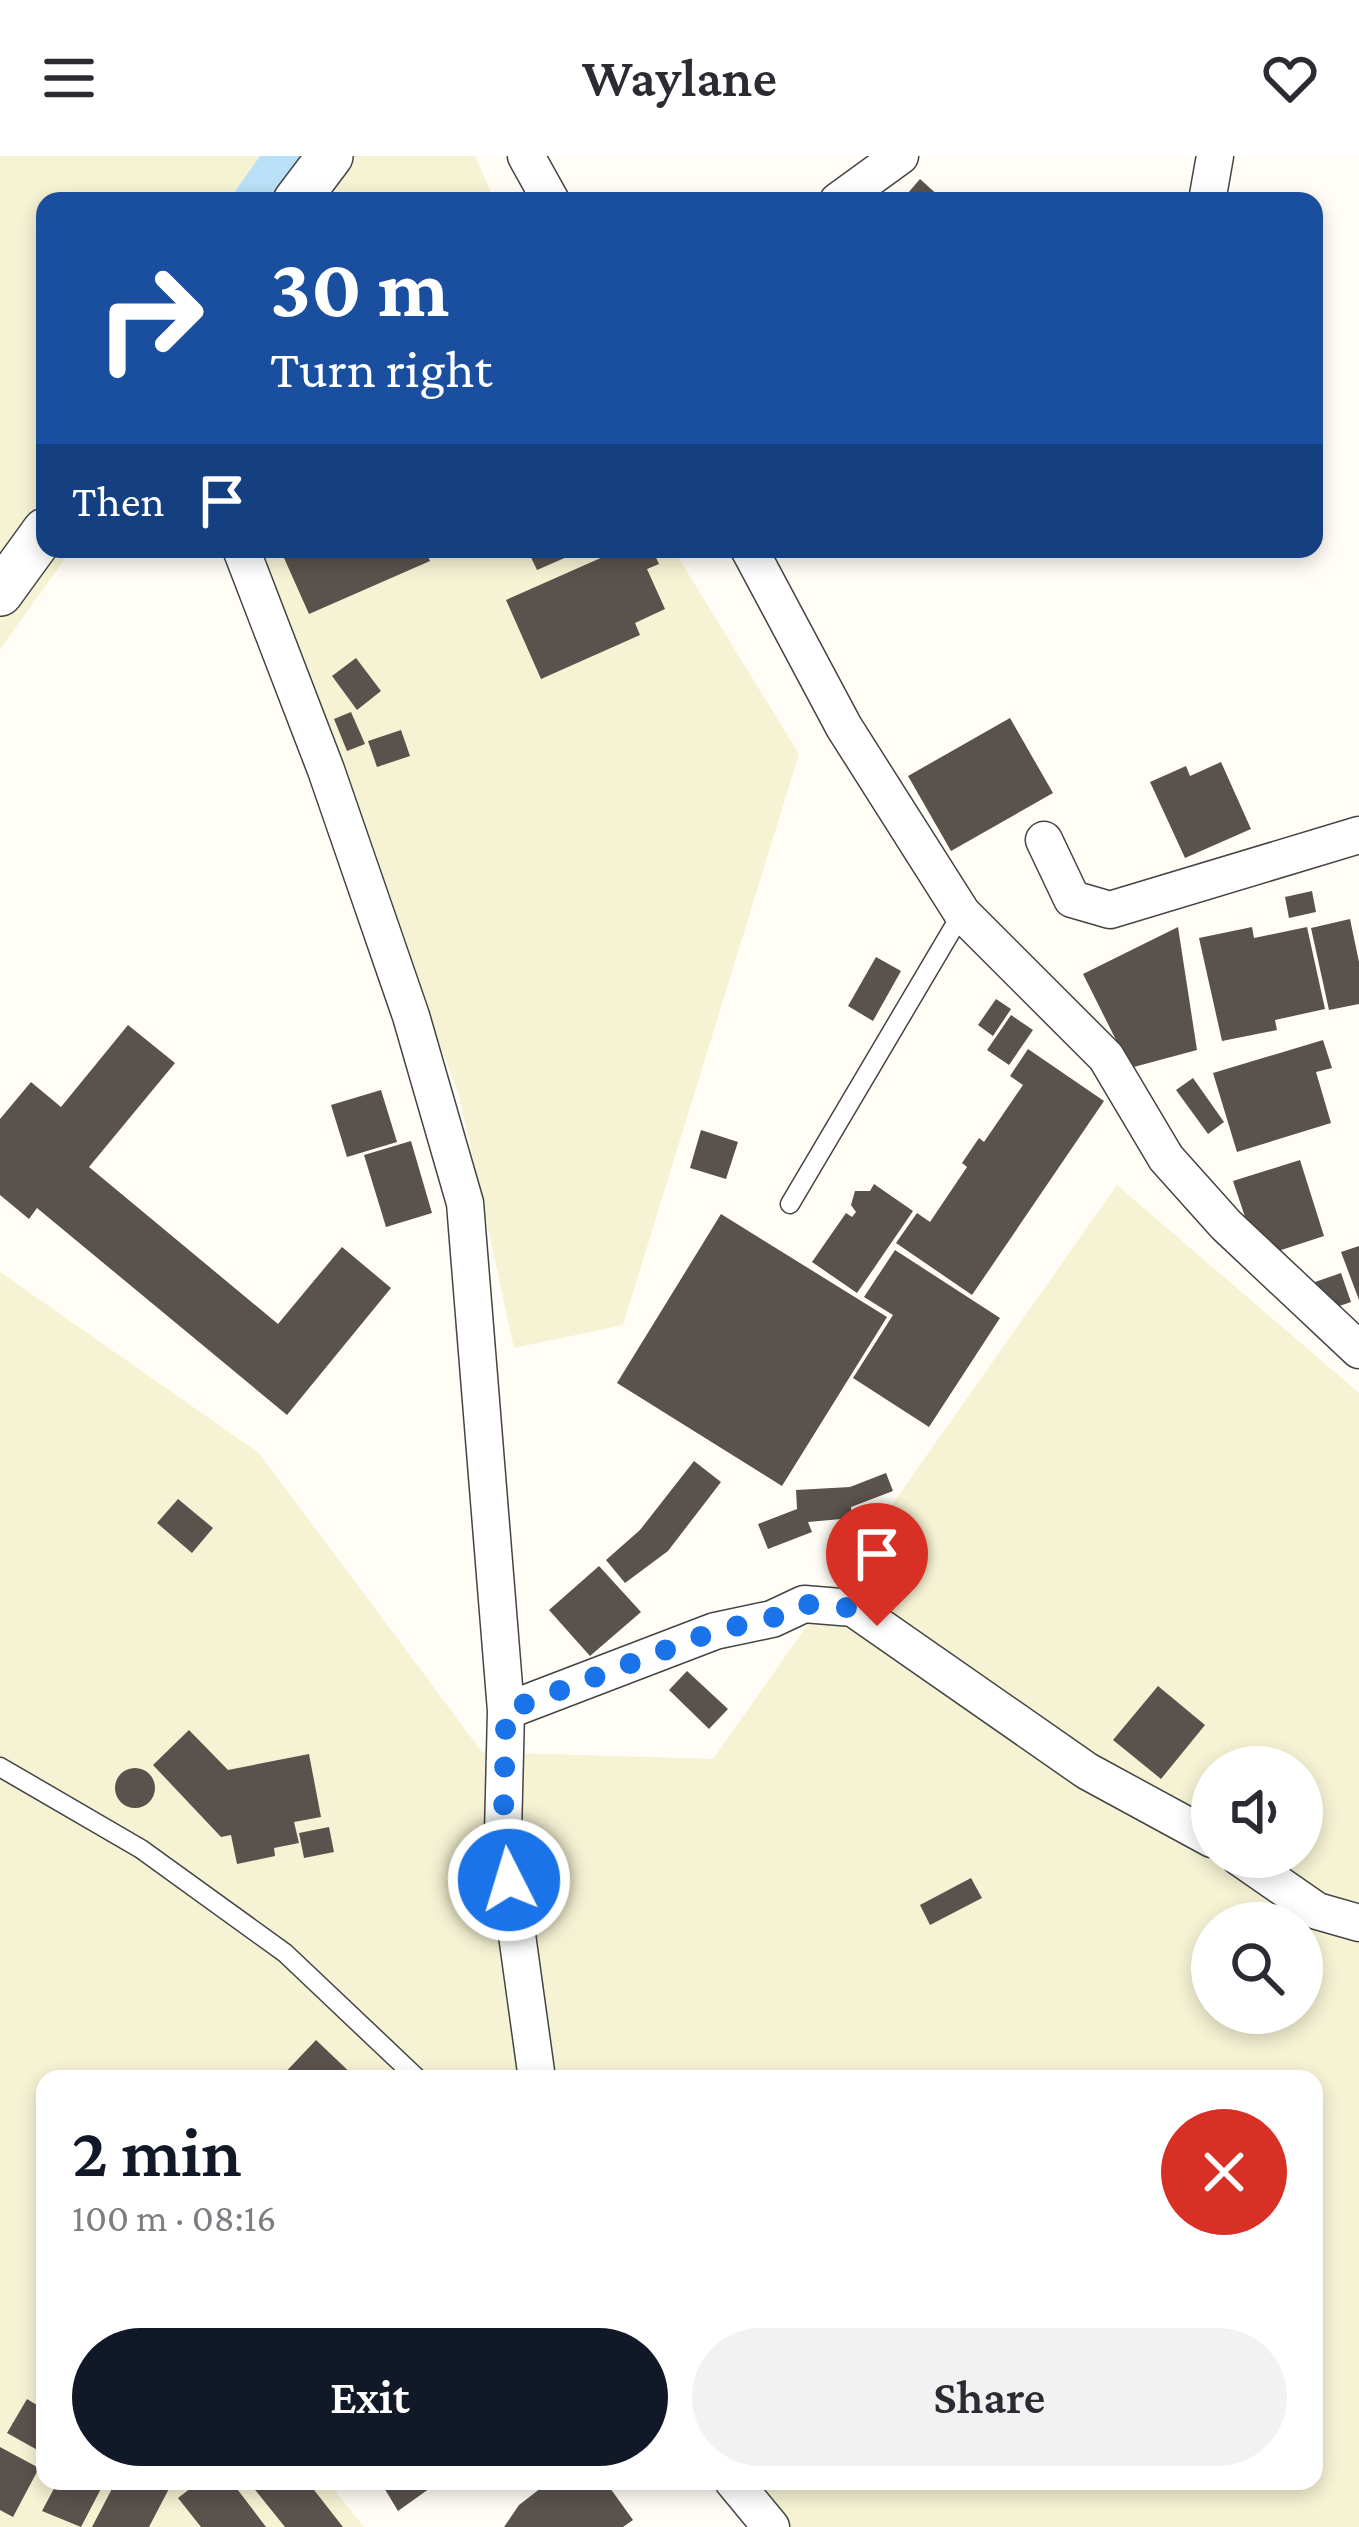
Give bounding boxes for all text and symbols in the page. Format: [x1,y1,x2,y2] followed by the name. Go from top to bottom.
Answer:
[36,45,102,111] icon: menu
[1257,45,1323,111] icon: heart
[582,48,777,108] text: Waylane
[72,240,228,396] icon: right
[270,241,449,334] text: 30 m
[270,339,492,399] text: Turn right
[189,468,255,534] icon: arrive
[72,476,165,526] text: Then
[826,1503,928,1626] pin
[844,1521,910,1587] icon: arrive
[1191,1746,1323,2034] map controls
[1191,1746,1323,1878] button: sound
[446,1817,572,1943] position arrow
[1191,1902,1323,2034] button: search
[1161,2109,1287,2235] button: close
[72,2111,242,2191] text: 2 min
[72,2196,276,2239] text: 100 m · 08:16
[72,2328,668,2466] button: Exit
[692,2328,1287,2466] button: Share

